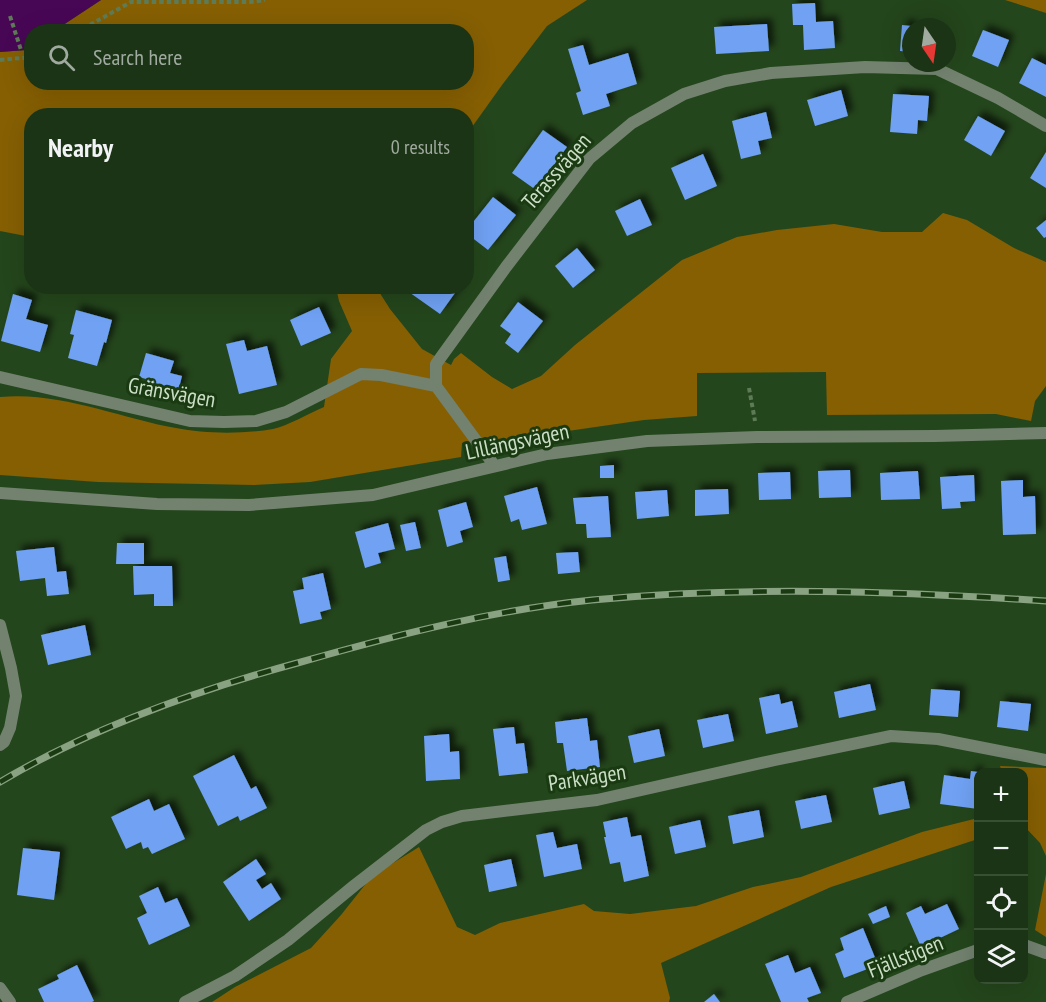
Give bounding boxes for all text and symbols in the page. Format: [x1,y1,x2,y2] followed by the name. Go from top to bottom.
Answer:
[902,18,956,72] north arrow
[24,24,474,90] search box
[45,41,78,74] icon: search
[93,43,182,71] text: Search here
[515,127,597,215] street label: Terassvägen
[48,131,113,164] text: Nearby
[391,134,450,160] text: 0 results
[126,371,218,413] street label: Gränsvägen
[463,416,571,466] street label: Lillängsvägen
[546,757,628,797] street label: Parkvägen
[974,768,1028,984] map controls
[974,768,1028,822] button: +
[974,822,1028,876] button: −
[974,876,1028,930] button: locate
[863,928,947,984] street label: Fjällstigen
[974,930,1028,984] button: layers

